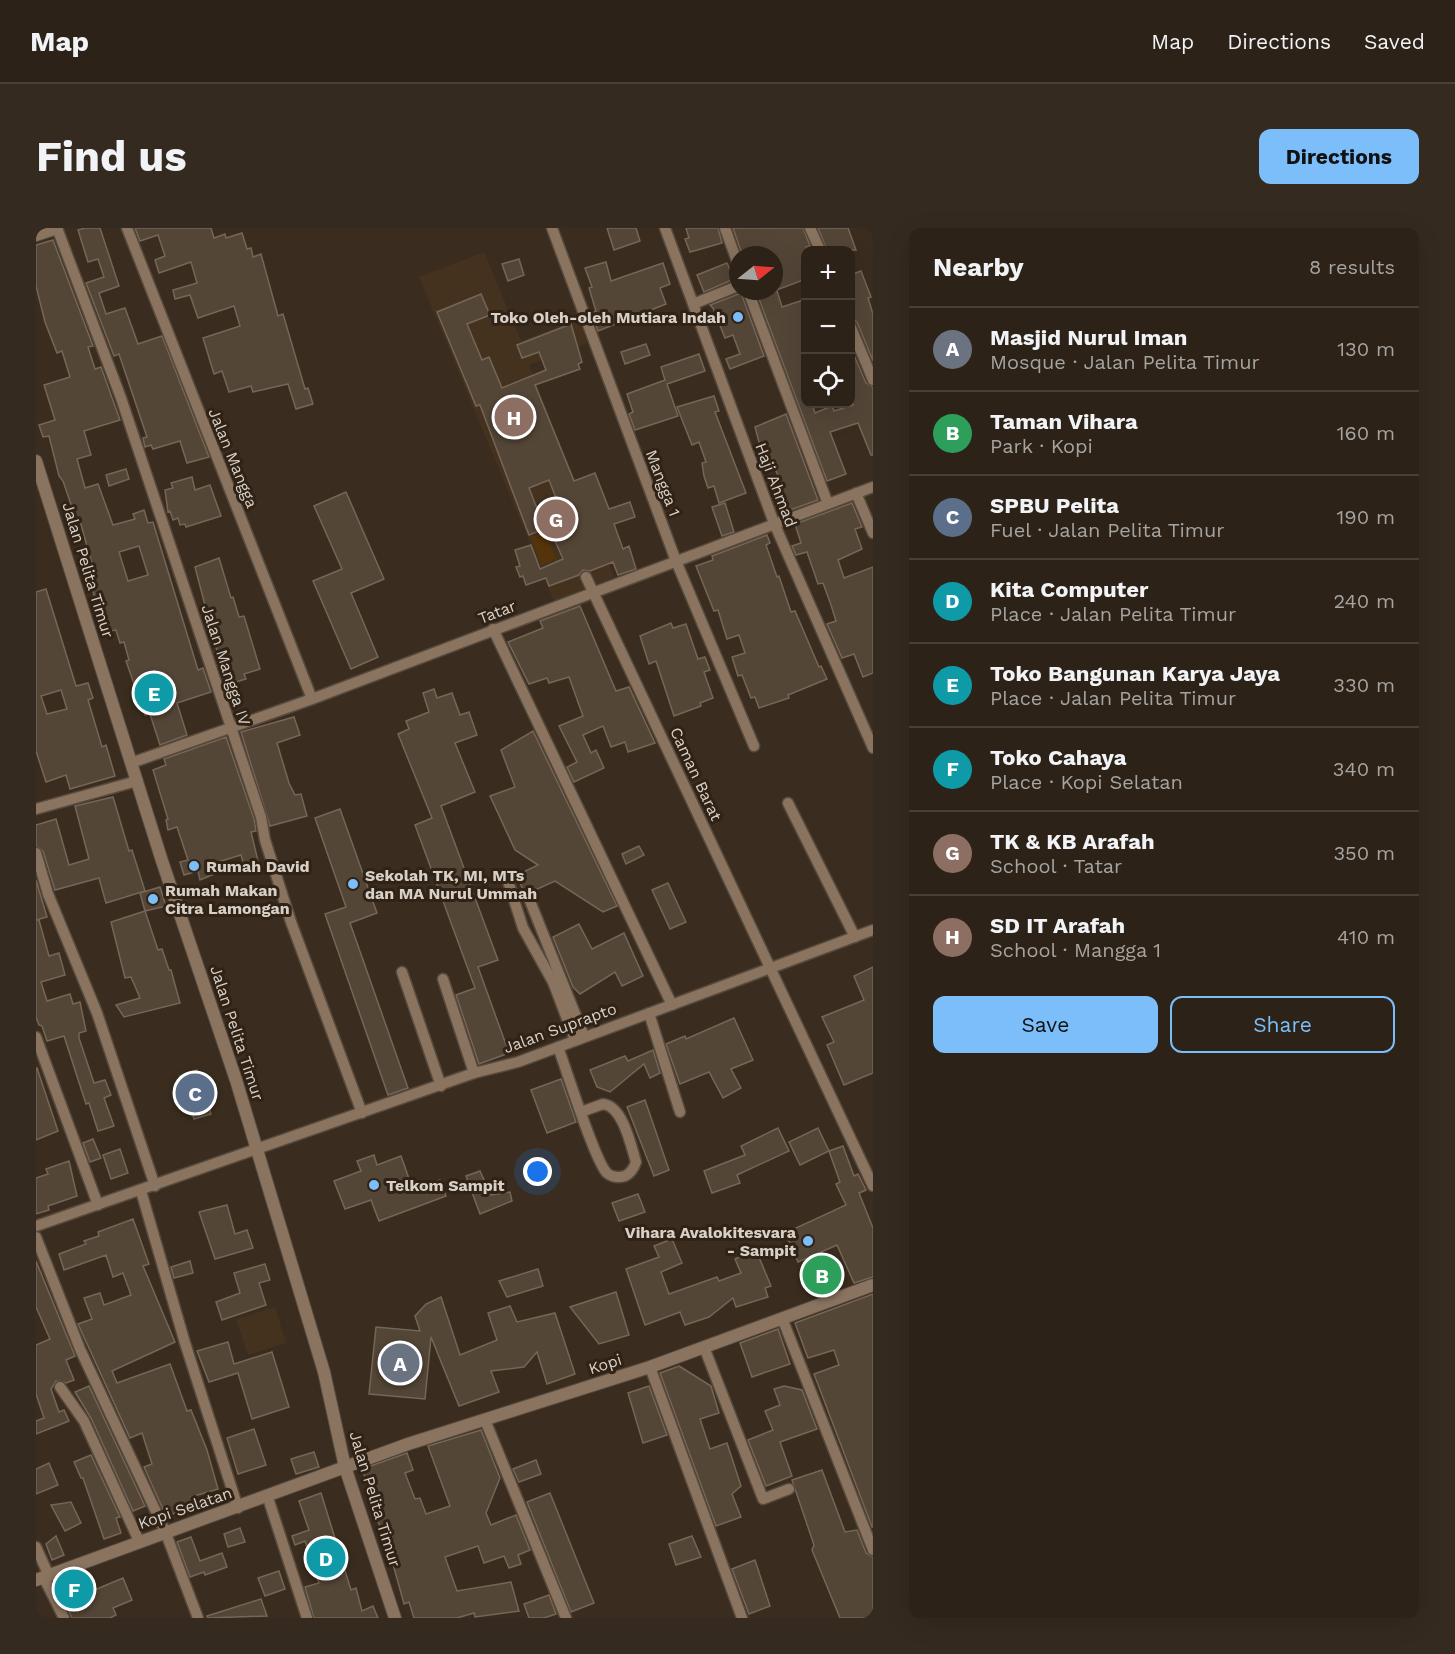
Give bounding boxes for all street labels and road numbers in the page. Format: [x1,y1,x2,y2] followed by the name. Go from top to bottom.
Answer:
[204,405,262,511] street label: Jalan Mangga
[751,440,801,530] street label: Haji Ahmad
[642,447,684,519] street label: Mangga 1
[58,500,118,641] street label: Jalan Pelita Timur
[475,596,519,628] street label: Tatar
[198,602,254,728] street label: Jalan Mangga IV
[666,724,726,824] street label: Caman Barat
[206,963,268,1103] street label: Jalan Pelita Timur
[501,999,619,1057] street label: Jalan Suprapto
[586,1350,624,1378] street label: Kopi
[345,1429,405,1570] street label: Jalan Pelita Timur
[136,1483,234,1533] street label: Kopi Selatan

